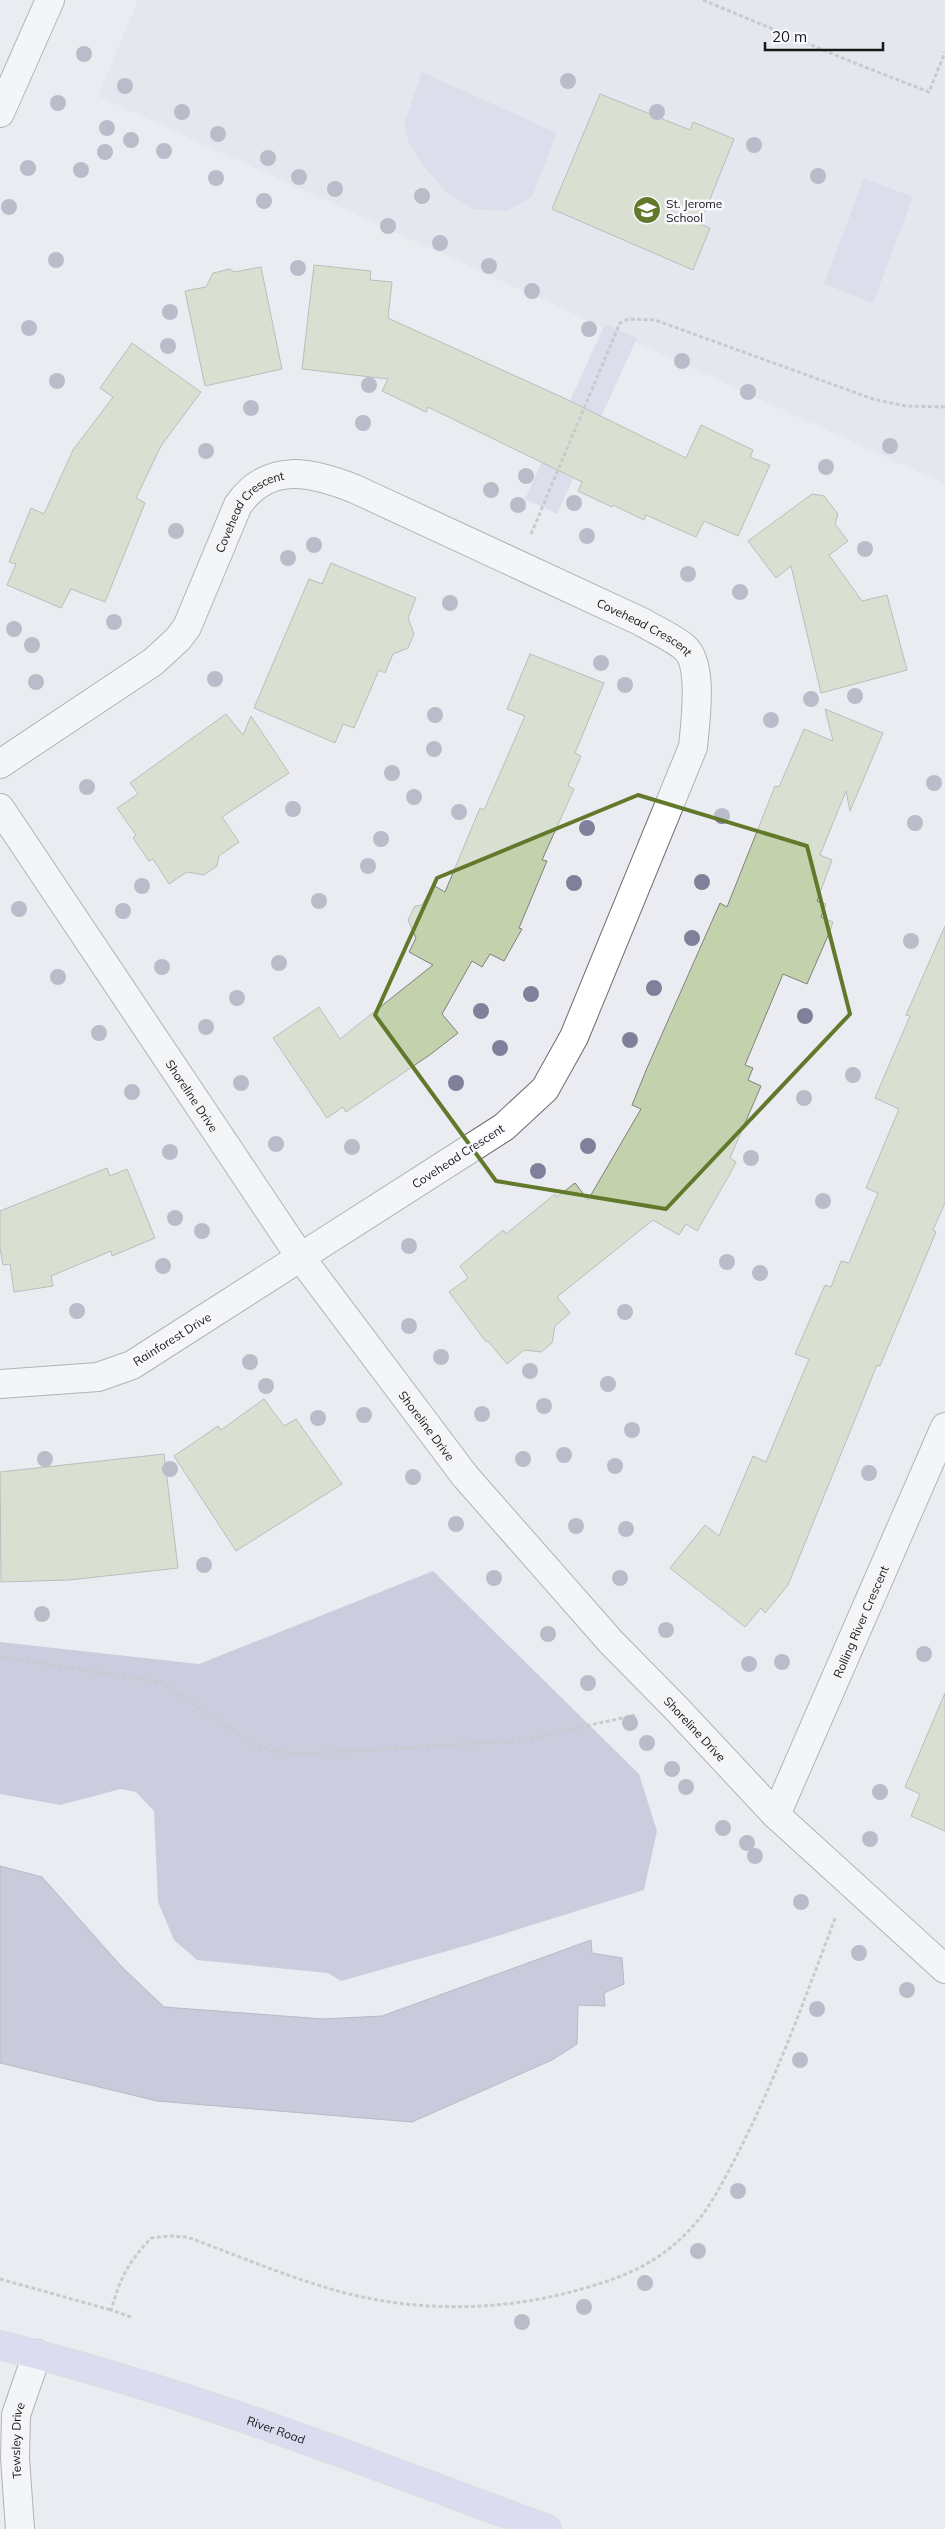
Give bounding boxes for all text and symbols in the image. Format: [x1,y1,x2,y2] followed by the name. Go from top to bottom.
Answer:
[765,20,882,52] scale bar
[772,27,807,46] text: 20 m
[632,195,662,225] school or university icon: St. Jerome School
[666,196,722,225] place label: St. Jerome School
[212,467,285,555] street label: Covehead Crescent
[595,595,696,658] street label: Covehead Crescent
[163,1057,222,1135] street label: Shoreline Drive
[409,1121,507,1191] street label: Covehead Crescent
[130,1309,214,1369] street label: Rainforest Drive
[396,1388,458,1463] street label: Shoreline Drive
[829,1563,891,1680] street label: Rolling River Crescent
[661,1693,729,1764] street label: Shoreline Drive
[7,2400,27,2479] street label: Tewsley Drive
[245,2412,308,2447] street label: River Road

